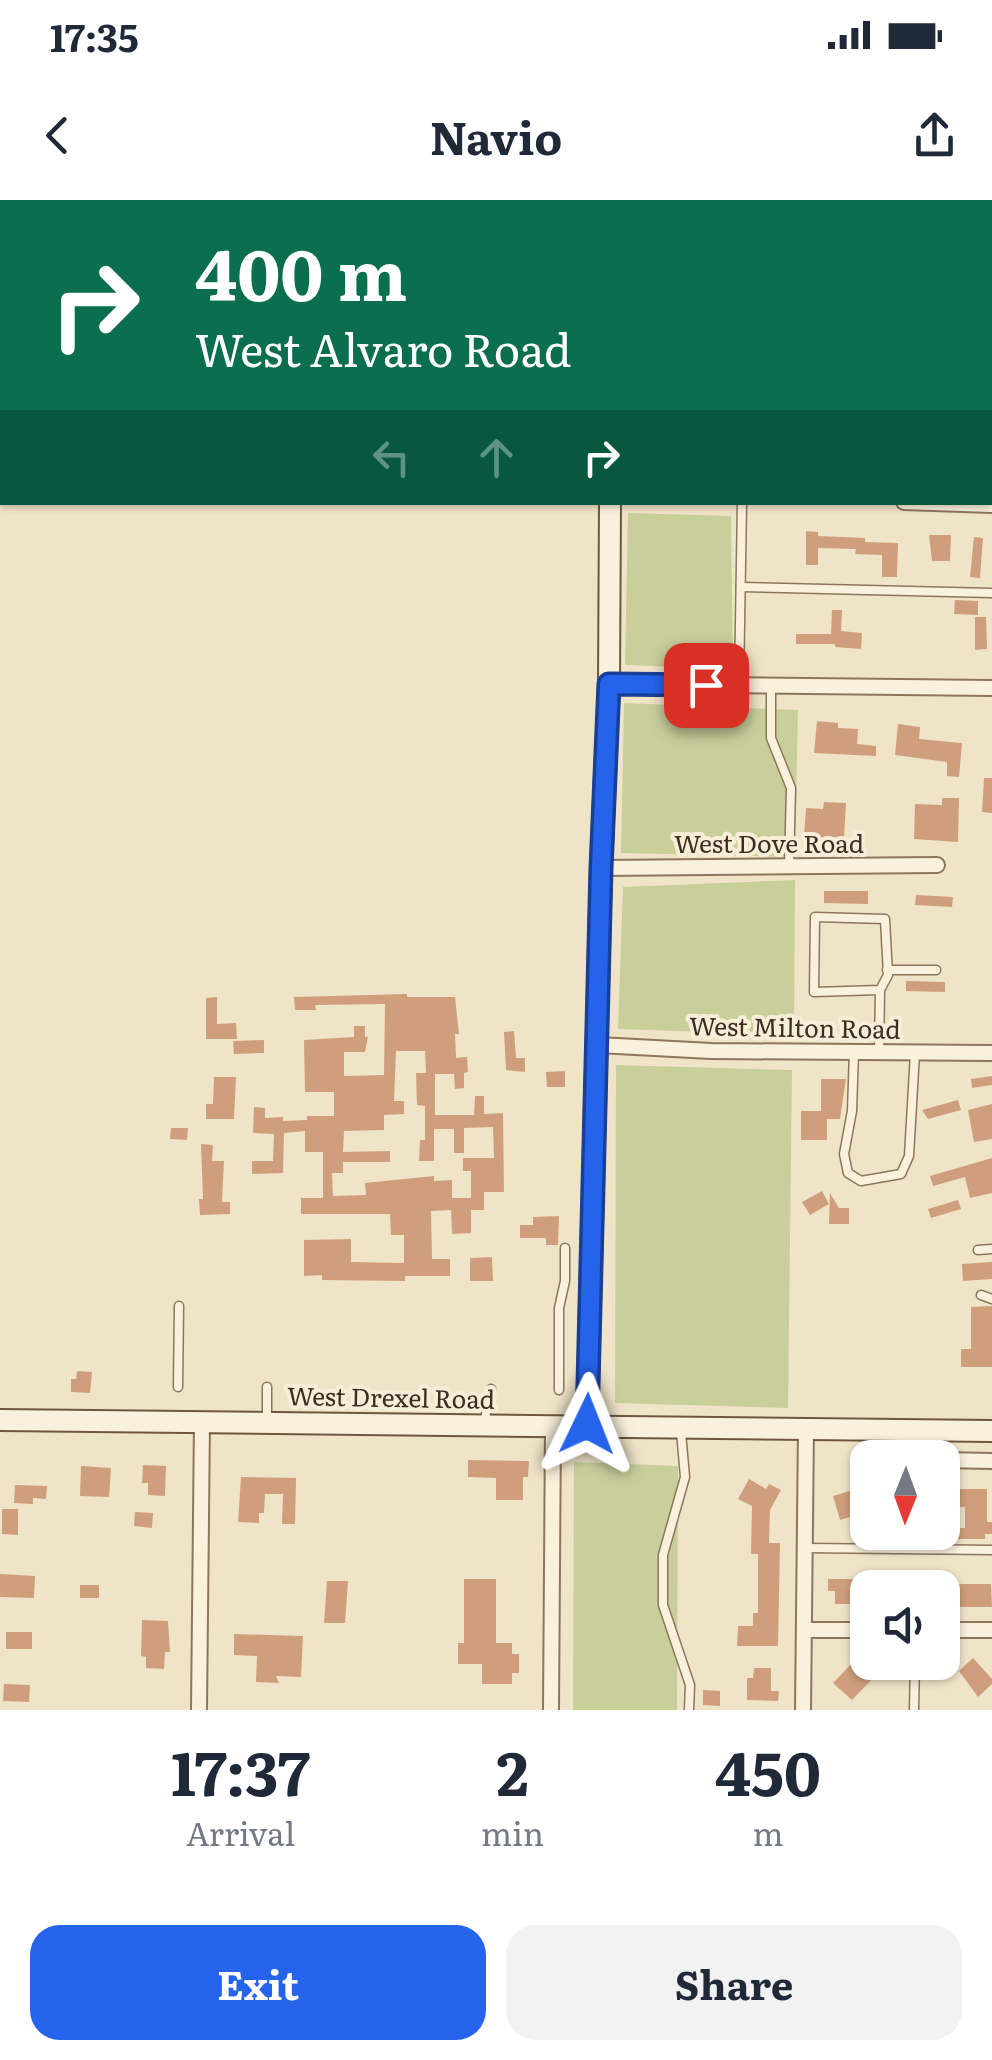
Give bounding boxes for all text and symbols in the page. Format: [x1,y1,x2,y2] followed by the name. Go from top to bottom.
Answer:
[50,7,139,64] text: 17:35
[430,102,562,169] text: Navio
[30,108,85,163] icon: back
[907,108,962,163] icon: share
[195,219,407,323] text: 400 m
[30,240,160,370] icon: right
[195,314,572,381] text: West Alvaro Road
[364,430,419,485] icon: left
[469,430,524,485] icon: ahead
[574,430,629,485] icon: right
[664,643,749,728] pin
[679,658,734,713] icon: arrive
[674,824,864,861] street label: West Dove Road
[689,1006,901,1047] street label: West Milton Road
[535,1372,639,1476] position arrow
[287,1376,495,1417] street label: West Drexel Road
[850,1440,960,1550] north arrow
[850,1440,960,1680] map controls
[850,1570,960,1680] button: sound
[171,1725,310,1814] text: 17:37
[496,1725,529,1814] text: 2
[715,1725,821,1814] text: 450
[186,1808,295,1856] text: Arrival
[481,1808,544,1856] text: min
[752,1808,784,1856] text: m
[30,1925,486,2040] button: Exit
[506,1925,962,2040] button: Share

